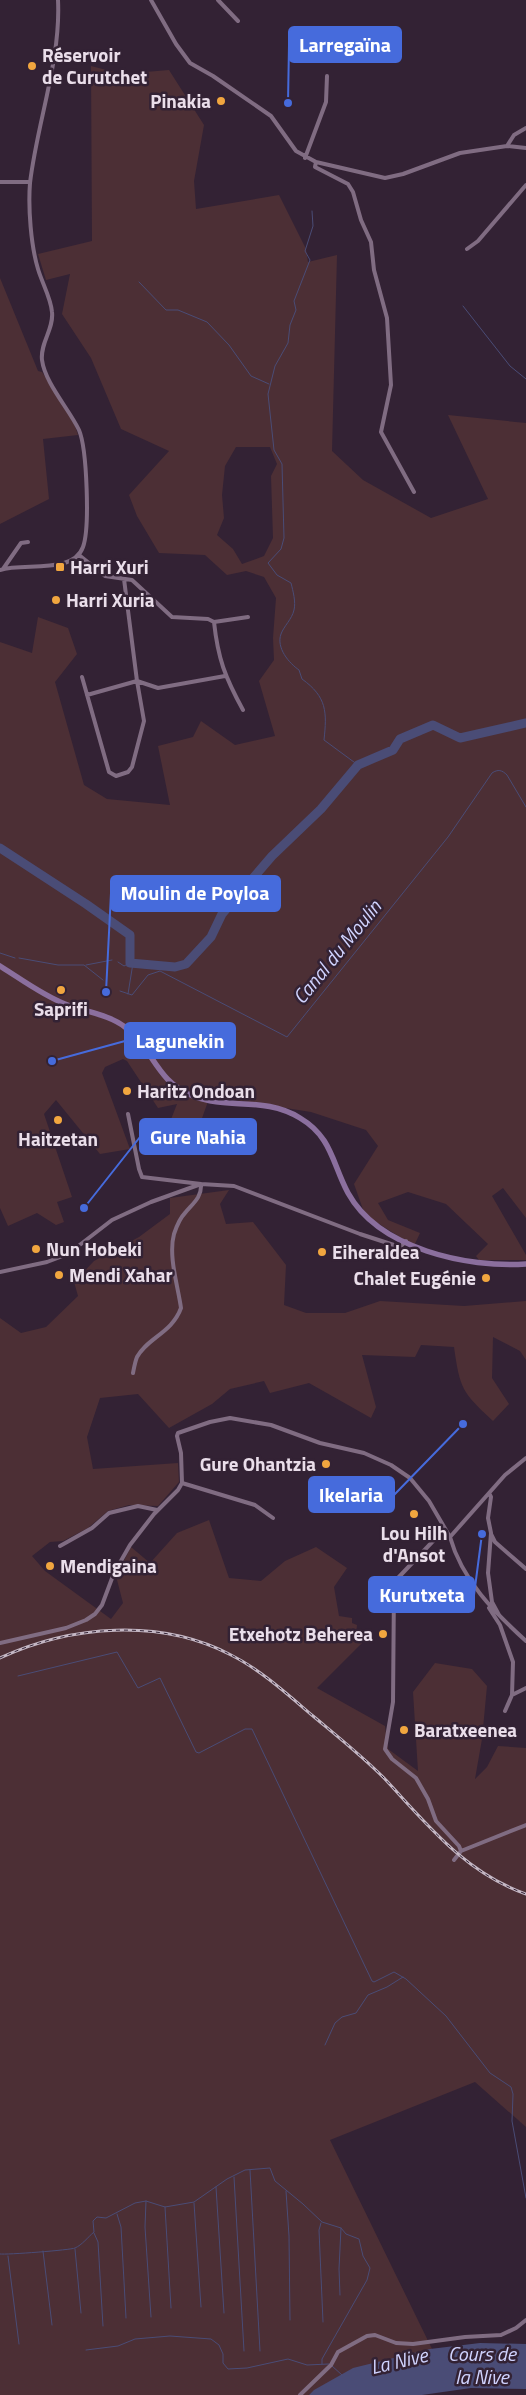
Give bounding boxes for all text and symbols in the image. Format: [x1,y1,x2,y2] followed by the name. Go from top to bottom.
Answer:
[289,27,401,62] callout: Larregaïna
[299,29,391,60] text: Larregaïna
[42,40,147,91] place label: Réservoir de Curutchet
[26,60,38,72] marker: Réservoir de Curutchet
[150,86,211,115] place label: Pinakia
[215,95,227,107] marker: Pinakia
[70,552,149,581] place label: Harri Xuri
[54,561,66,573] marker: Harri Xuri
[66,585,155,614] place label: Harri Xuria
[50,594,62,606] marker: Harri Xuria
[111,876,280,911] callout: Moulin de Poyloa
[121,877,269,908] text: Moulin de Poyloa
[285,892,389,1011] water label: Canal du Moulin
[55,984,67,996] marker: Saprifi
[34,994,88,1023] place label: Saprifi
[125,1023,235,1058] callout: Lagunekin
[135,1025,225,1056] text: Lagunekin
[137,1076,255,1105] place label: Haritz Ondoan
[121,1085,133,1097] marker: Haritz Ondoan
[52,1114,64,1126] marker: Haitzetan
[140,1119,256,1154] callout: Gure Nahia
[150,1121,246,1152] text: Gure Nahia
[18,1124,98,1153] place label: Haitzetan
[46,1234,142,1263] place label: Nun Hobeki
[332,1237,420,1266] place label: Eiheraldea
[30,1243,42,1255] marker: Nun Hobeki
[316,1246,328,1258] marker: Eiheraldea
[69,1260,173,1289] place label: Mendi Xahar
[354,1263,476,1292] place label: Chalet Eugénie
[53,1269,65,1281] marker: Mendi Xahar
[480,1272,492,1284] marker: Chalet Eugénie
[200,1449,316,1478] place label: Gure Ohantzia
[320,1458,332,1470] marker: Gure Ohantzia
[309,1477,394,1512] callout: Ikelaria
[319,1479,383,1510] text: Ikelaria
[408,1508,420,1520] marker: Lou Hilh d'Ansot
[380,1518,448,1569] place label: Lou Hilh d'Ansot
[60,1551,157,1580] place label: Mendigaina
[44,1560,56,1572] marker: Mendigaina
[369,1577,474,1612] callout: Kurutxeta
[379,1579,465,1610] text: Kurutxeta
[229,1619,373,1648] place label: Etxehotz Beherea
[377,1628,389,1640] marker: Etxehotz Beherea
[414,1715,517,1744] place label: Baratxeenea
[398,1724,410,1736] marker: Baratxeenea
[448,2338,518,2392] water label: Cours de la Nive
[367,2339,432,2382] water label: La Nive

